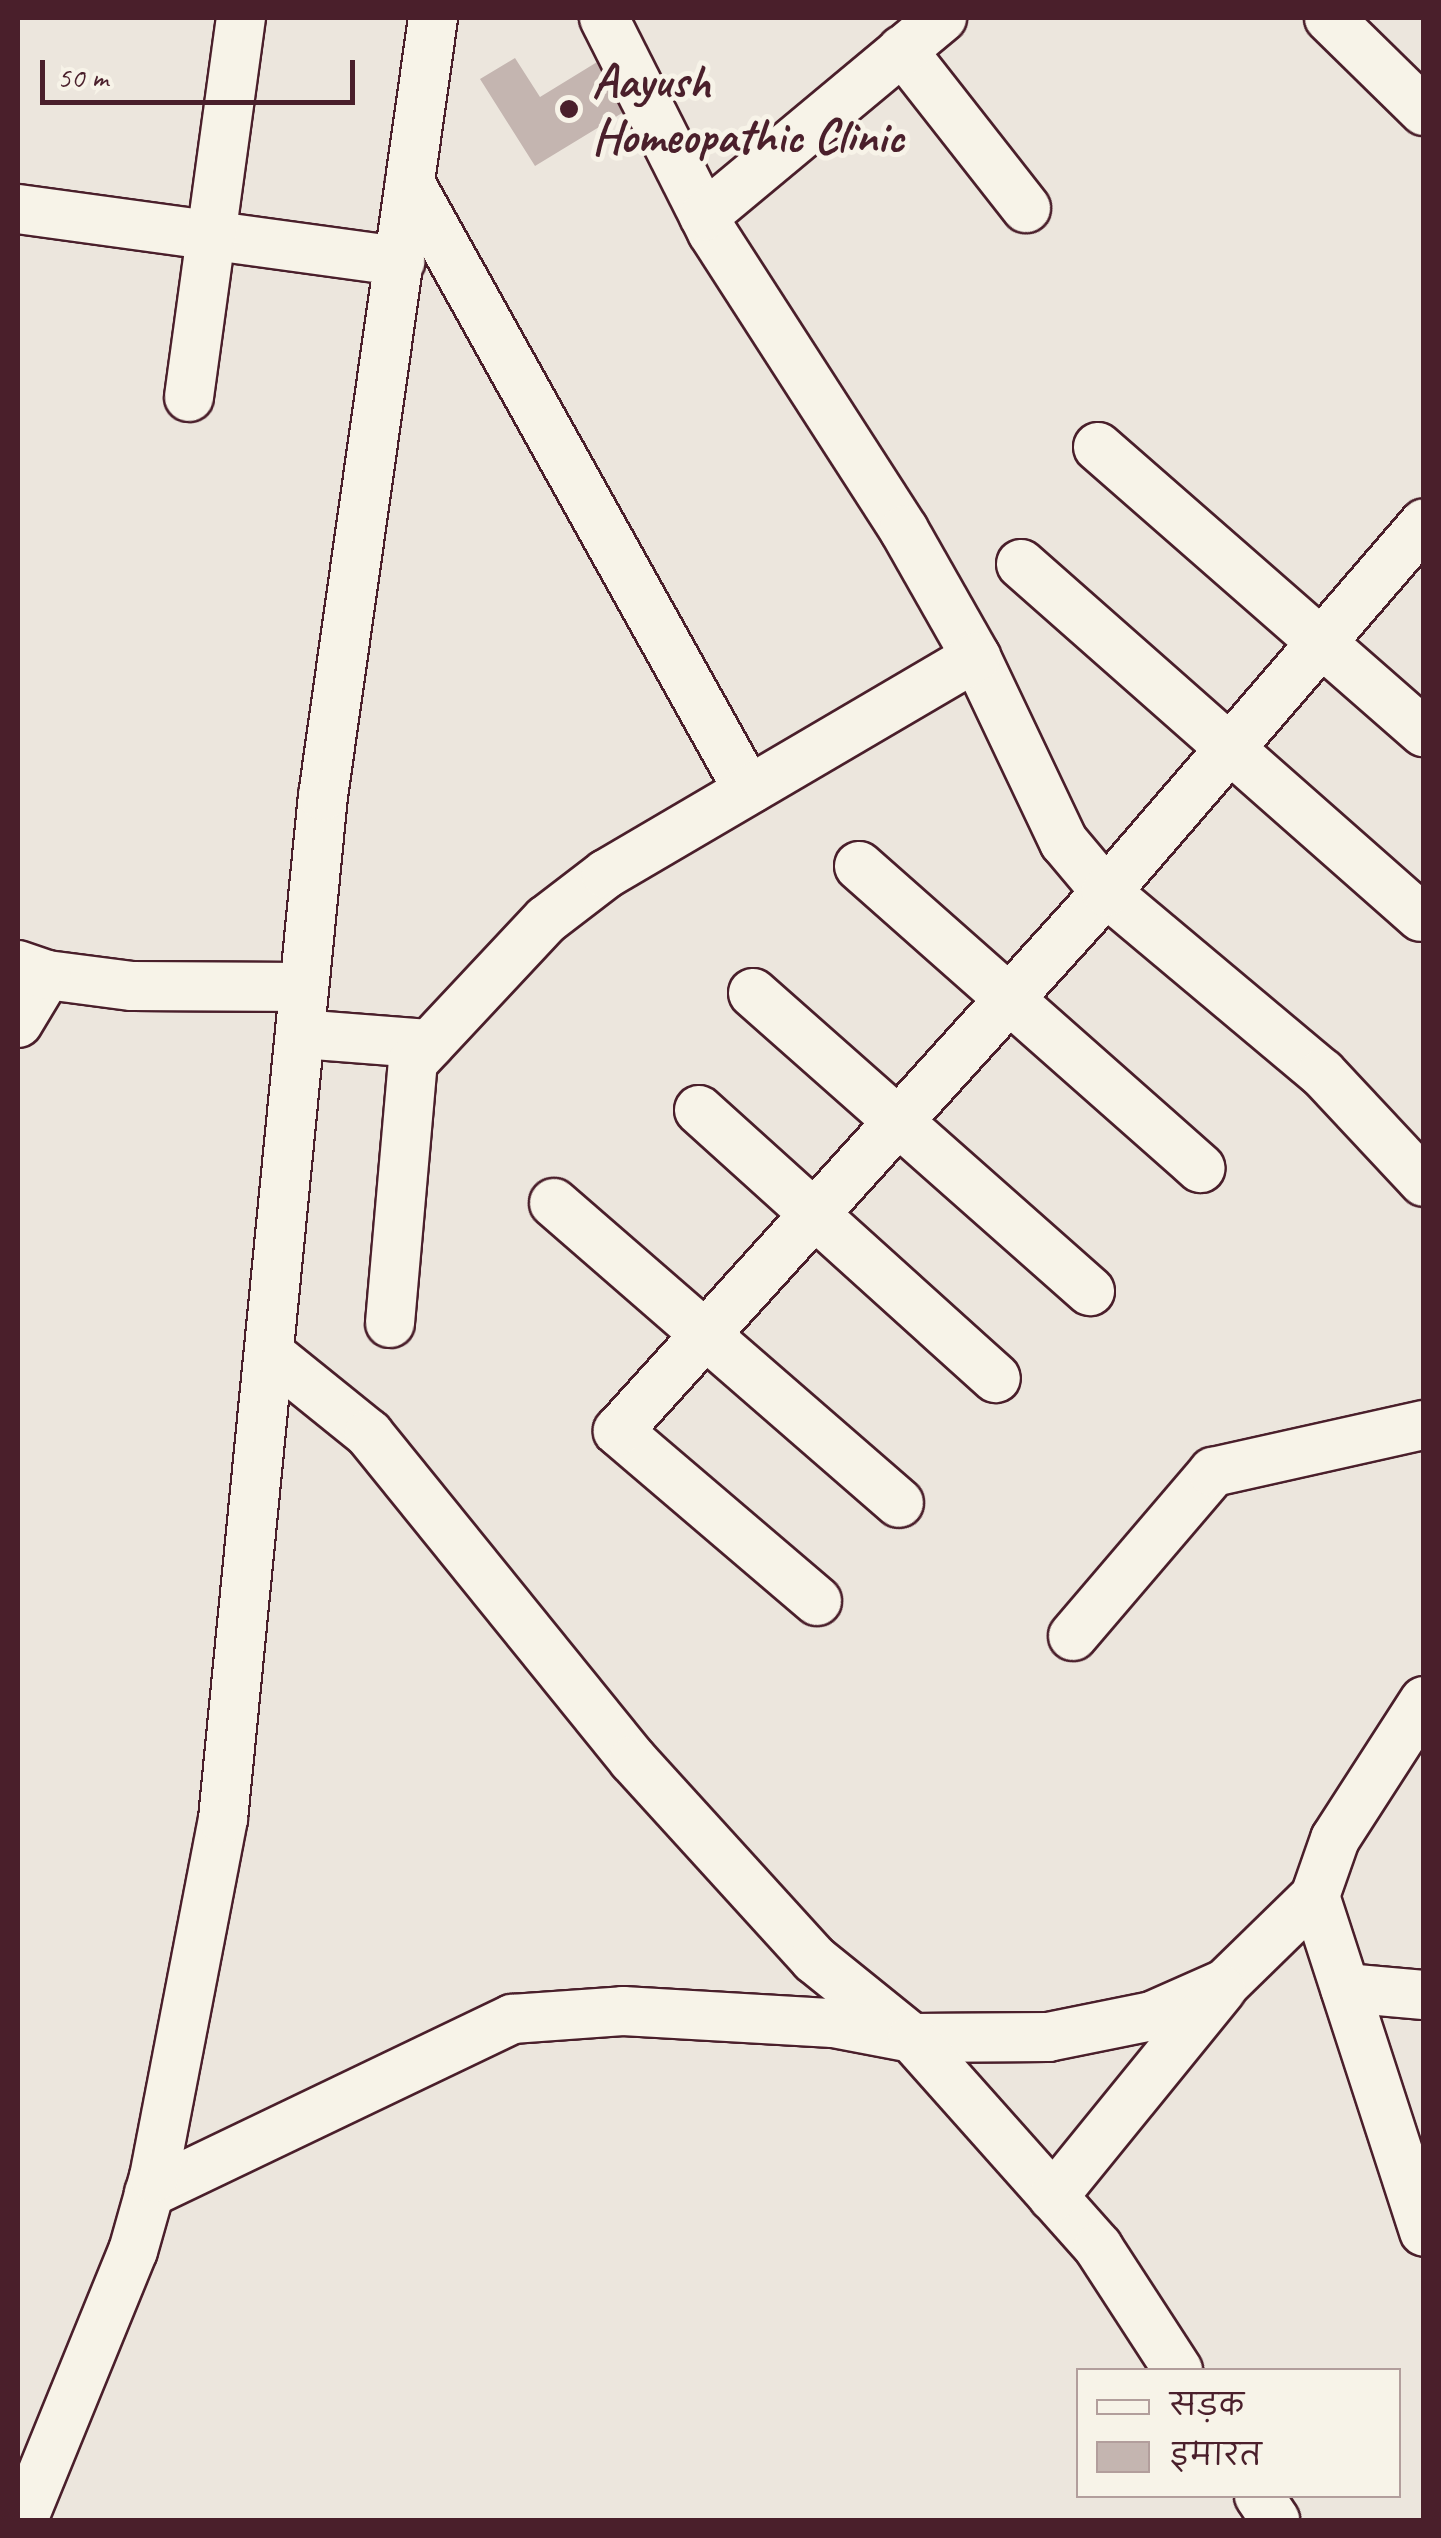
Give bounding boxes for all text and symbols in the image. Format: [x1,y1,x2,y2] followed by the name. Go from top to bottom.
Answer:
[45,40,360,102] scale bar
[592,52,905,165] place label: Aayush Homeopathic Clinic
[57,58,108,96] text: 50 m
[556,96,582,122] marker: Aayush Homeopathic Clinic
[1076,2368,1401,2498] legend
[1170,2386,1244,2424] text: सड़क
[1170,2436,1262,2474] text: इमारत

